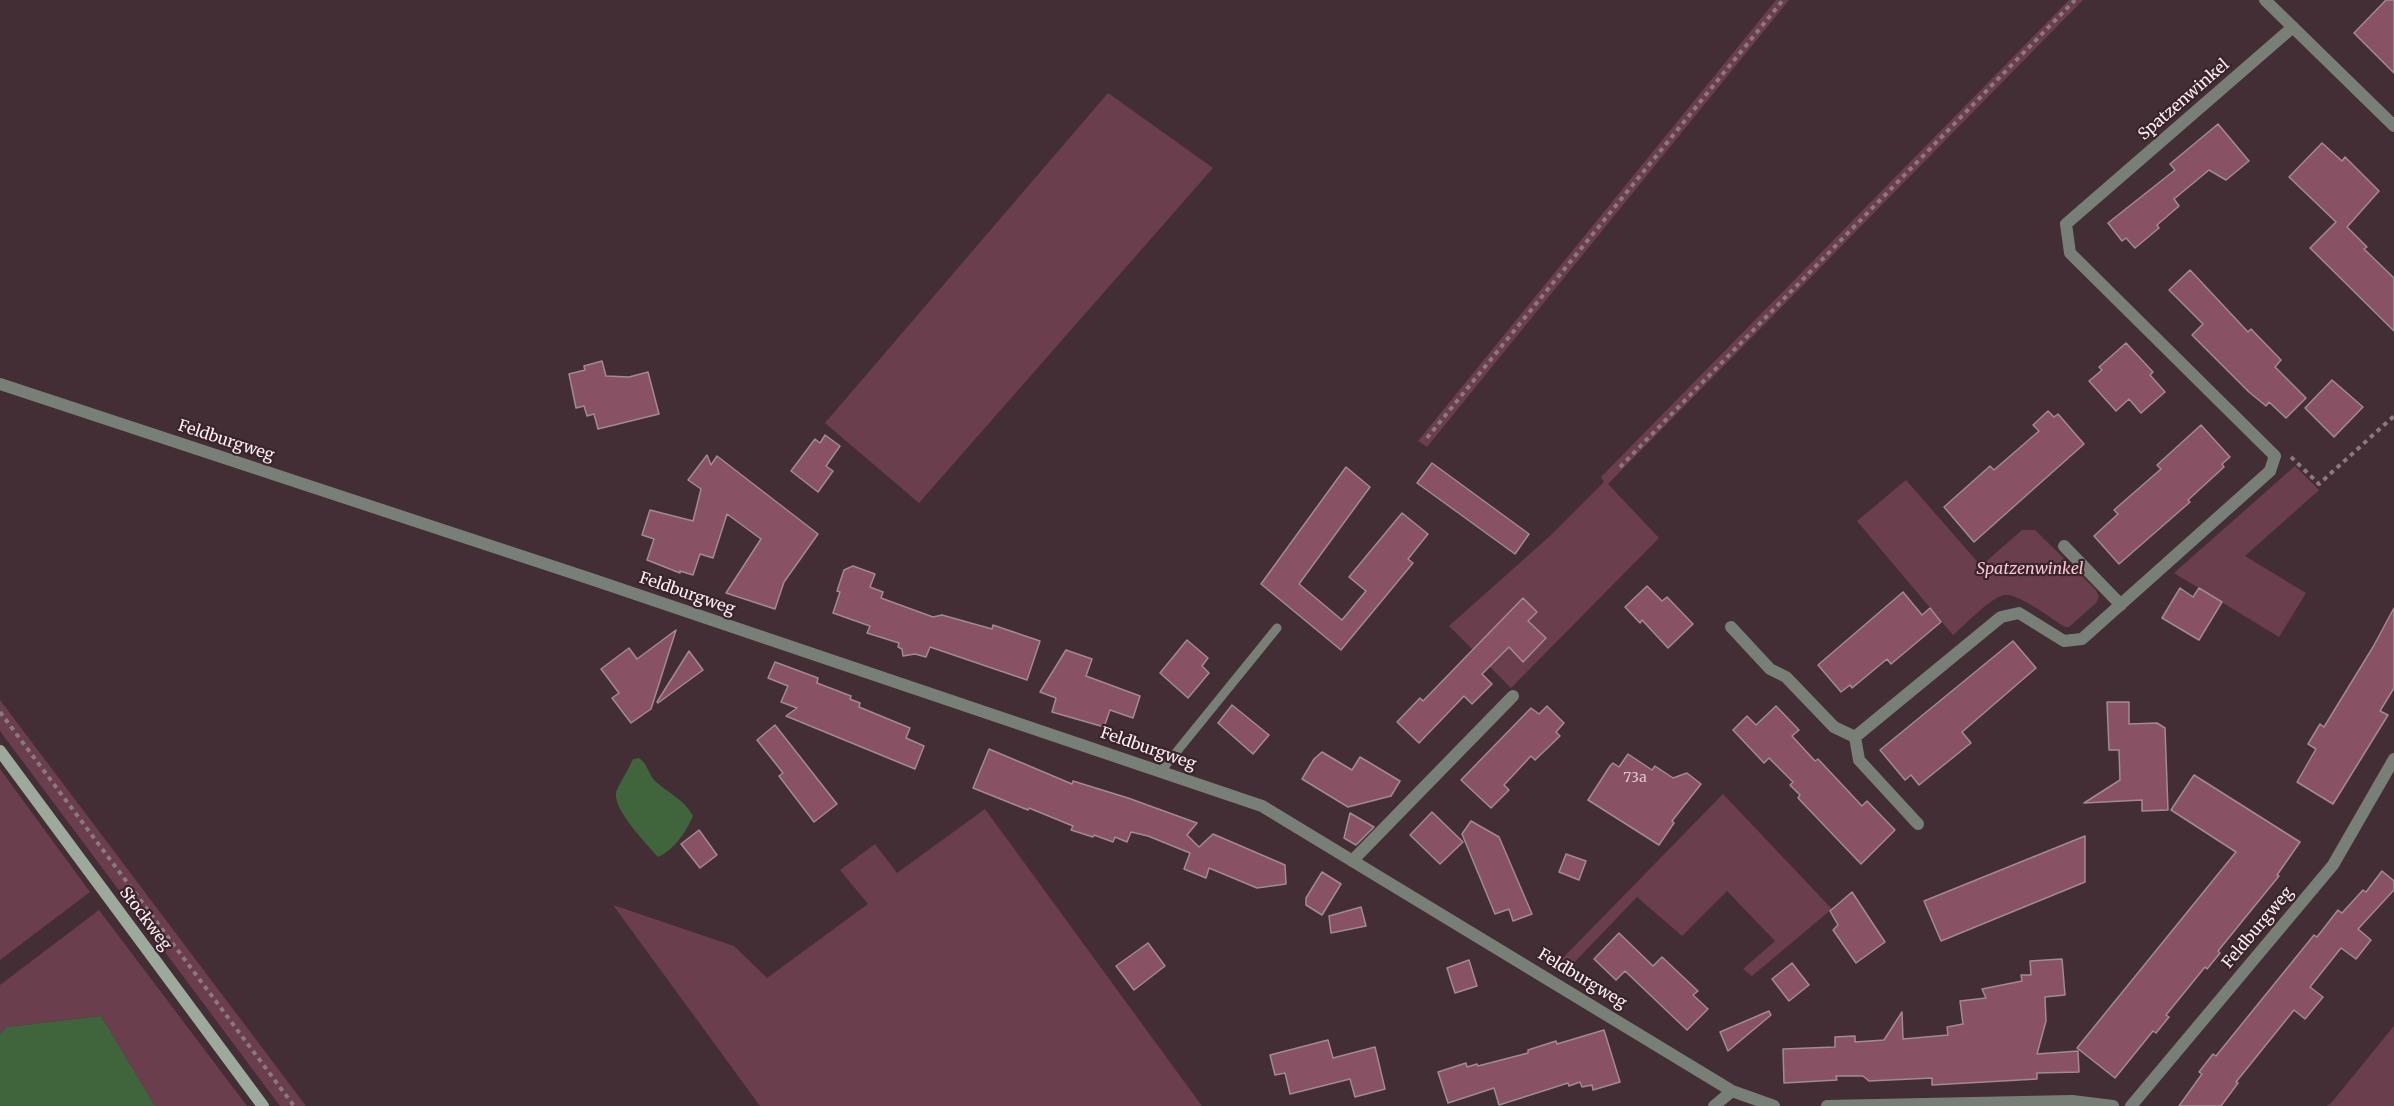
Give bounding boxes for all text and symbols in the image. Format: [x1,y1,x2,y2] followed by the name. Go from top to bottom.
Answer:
[2135,55,2233,145] street label: Spatzenwinkel
[175,416,277,466] street label: Feldburgweg
[1977,559,2083,579] park label: Spatzenwinkel
[637,569,737,619] street label: Feldburgweg
[1098,724,1198,774] street label: Feldburgweg
[1623,770,1647,786] house number: 73a
[115,883,175,955] street label: Stockweg
[2218,884,2298,972] street label: Feldburgweg
[1534,945,1630,1013] street label: Feldburgweg

